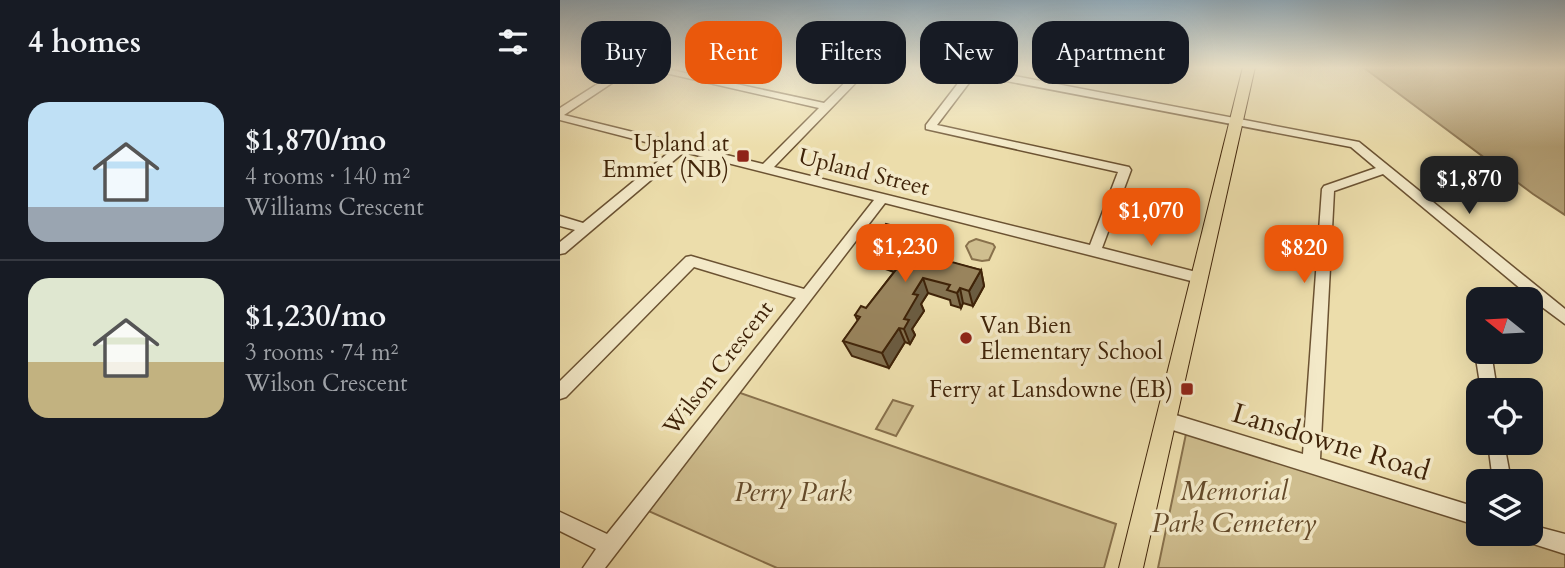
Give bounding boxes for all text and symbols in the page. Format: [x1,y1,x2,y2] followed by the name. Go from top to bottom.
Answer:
[581,21,671,84] chip: Buy
[685,21,782,84] chip: Rent
[796,21,906,84] chip: Filters
[920,21,1018,84] chip: New
[1032,21,1189,84] chip: Apartment
[28,22,141,63] text: 4 homes
[494,23,532,61] icon: filters
[245,120,386,161] text: $1,870/mo
[602,128,729,185] place label: Upland at Emmet (NB)
[84,130,168,214] icon: home
[795,141,933,203] street label: Upland Street
[735,148,751,164] marker: Upland at Emmet (NB)
[1412,156,1526,216] pin: $1,870
[245,161,410,192] text: 4 rooms · 140 m²
[1436,163,1502,194] text: $1,870
[1094,188,1208,248] pin: $1,070
[245,192,424,223] text: Williams Crescent
[1118,195,1184,226] text: $1,070
[848,224,962,284] pin: $1,230
[1263,226,1345,285] pin: $820
[872,231,938,262] text: $1,230
[1280,232,1328,263] text: $820
[1466,287,1544,364] north arrow
[1466,287,1543,546] map controls
[655,294,780,442] street label: Wilson Crescent
[245,296,386,337] text: $1,230/mo
[84,306,168,390] icon: home
[980,310,1163,367] place label: Van Bien Elementary School
[958,330,974,346] marker: Van Bien Elementary School
[245,337,398,368] text: 3 rooms · 74 m²
[245,368,407,399] text: Wilson Crescent
[929,374,1173,405] place label: Ferry at Lansdowne (EB)
[1466,378,1543,455] button: locate
[1179,381,1195,397] marker: Ferry at Lansdowne (EB)
[1228,394,1434,490] street label: Lansdowne Road
[1466,469,1543,546] button: layers
[1151,472,1317,542] park label: Memorial Park Cemetery
[734,473,852,511] park label: Perry Park

